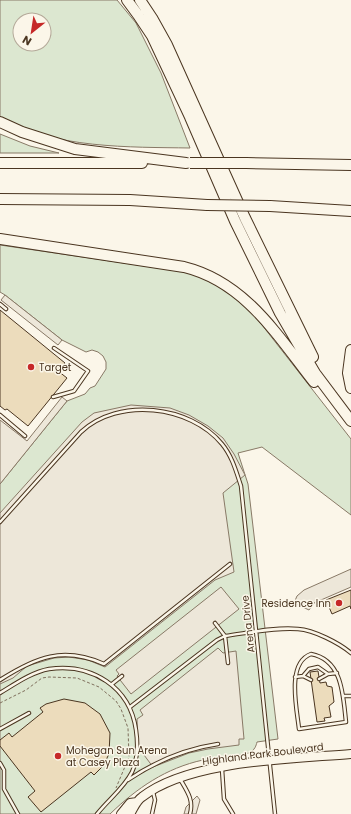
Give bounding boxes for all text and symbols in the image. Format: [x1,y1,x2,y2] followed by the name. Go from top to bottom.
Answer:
[12,12,52,52] north arrow
[19,32,35,50] text: N
[39,360,72,375] place label: Target
[26,362,36,372] marker: Target
[238,595,258,653] street label: Arena Drive
[261,596,331,611] place label: Residence Inn
[334,598,344,608] marker: Residence Inn
[201,739,325,769] street label: Highland Park Boulevard
[66,743,167,770] place label: Mohegan Sun Arena at Casey Plaza
[53,751,63,761] marker: Mohegan Sun Arena at Casey Plaza

